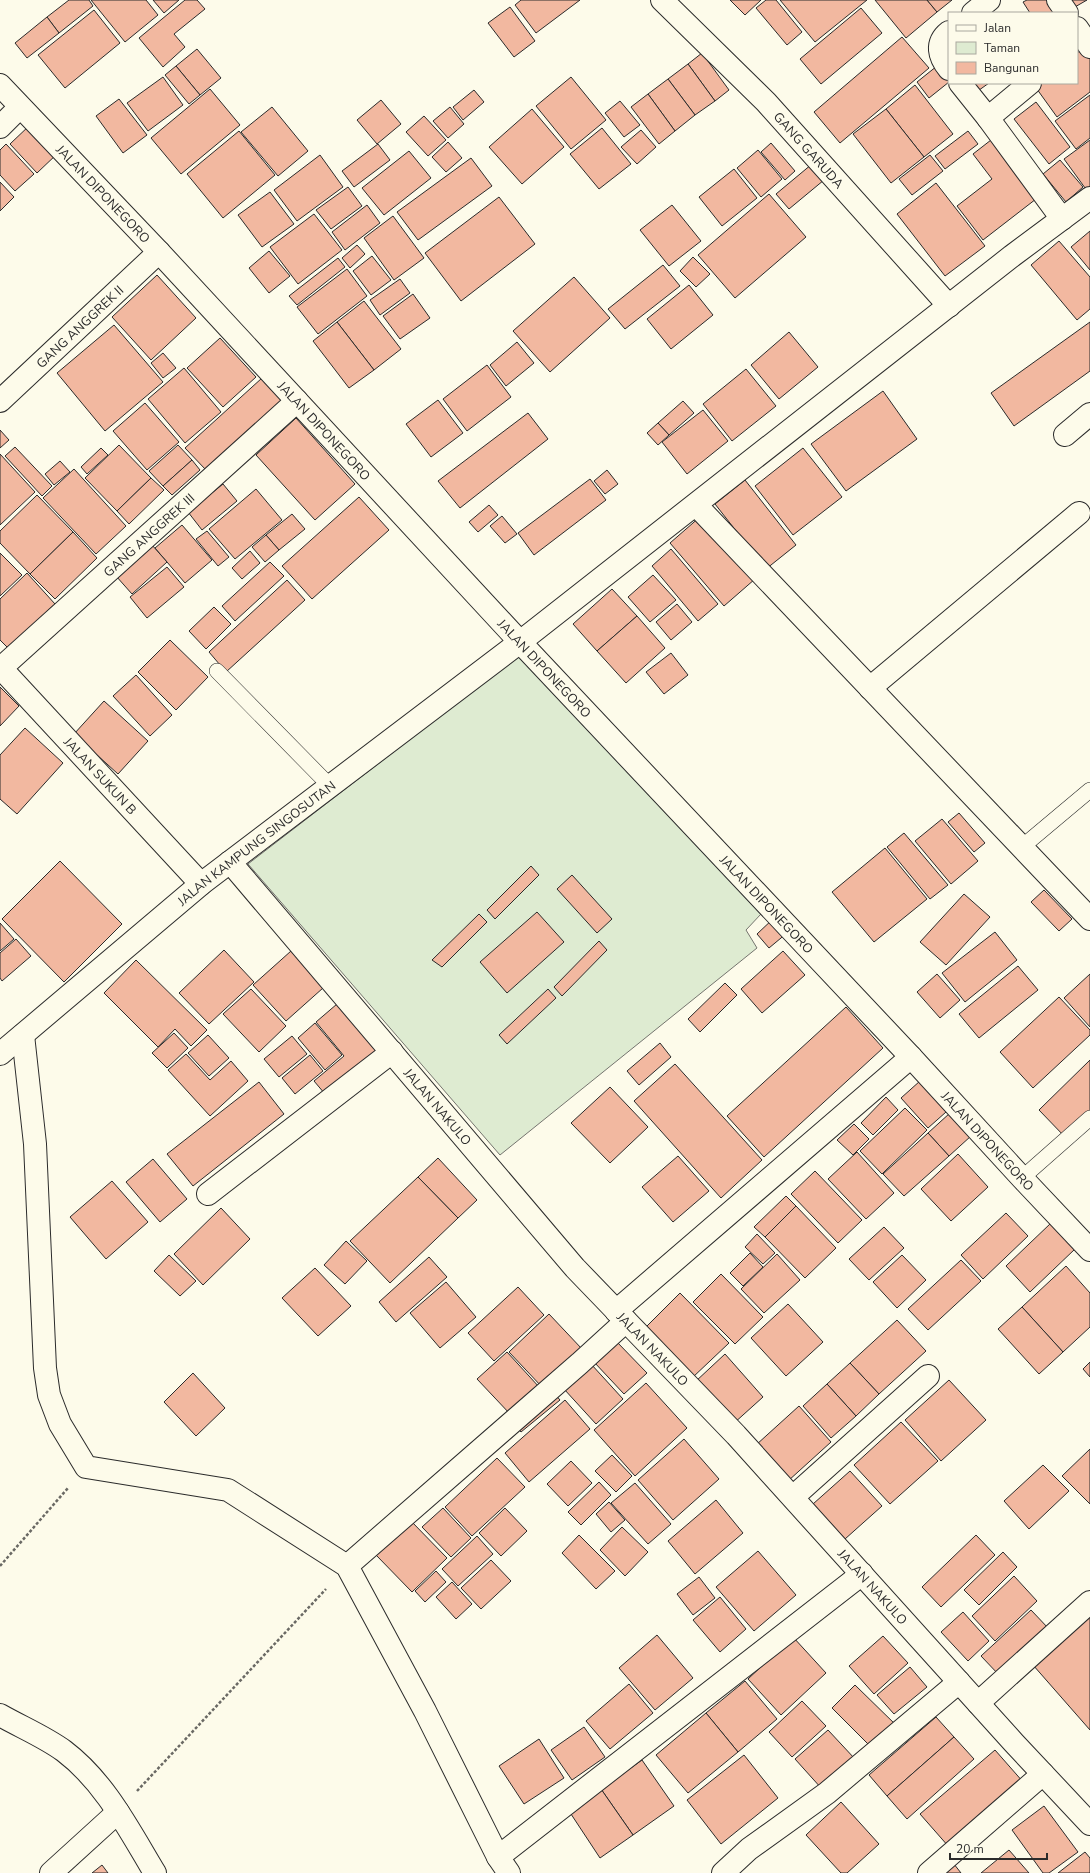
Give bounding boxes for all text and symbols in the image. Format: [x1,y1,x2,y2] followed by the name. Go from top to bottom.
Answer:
[948,12,1078,84] legend
[983,20,1011,36] text: Jalan
[984,40,1020,56] text: Taman
[984,60,1039,76] text: Bangunan
[769,108,848,193] street label: GANG GARUDA
[51,141,154,247] street label: JALAN DIPONEGORO
[33,282,128,373] street label: GANG ANGGREK II
[272,377,374,485] street label: JALAN DIPONEGORO
[100,490,199,581] street label: GANG ANGGREK III
[493,615,595,722] street label: JALAN DIPONEGORO
[59,733,140,819] street label: JALAN SUKUN B
[173,777,340,911] street label: JALAN KAMPUNG SINGOSUTAN
[715,851,817,958] street label: JALAN DIPONEGORO
[398,1064,475,1150] street label: JALAN NAKULO
[936,1087,1038,1195] street label: JALAN DIPONEGORO
[612,1308,692,1390] street label: JALAN NAKULO
[833,1545,911,1629] street label: JALAN NAKULO
[950,1835,1047,1861] scale bar
[956,1841,984,1857] text: 20 m

